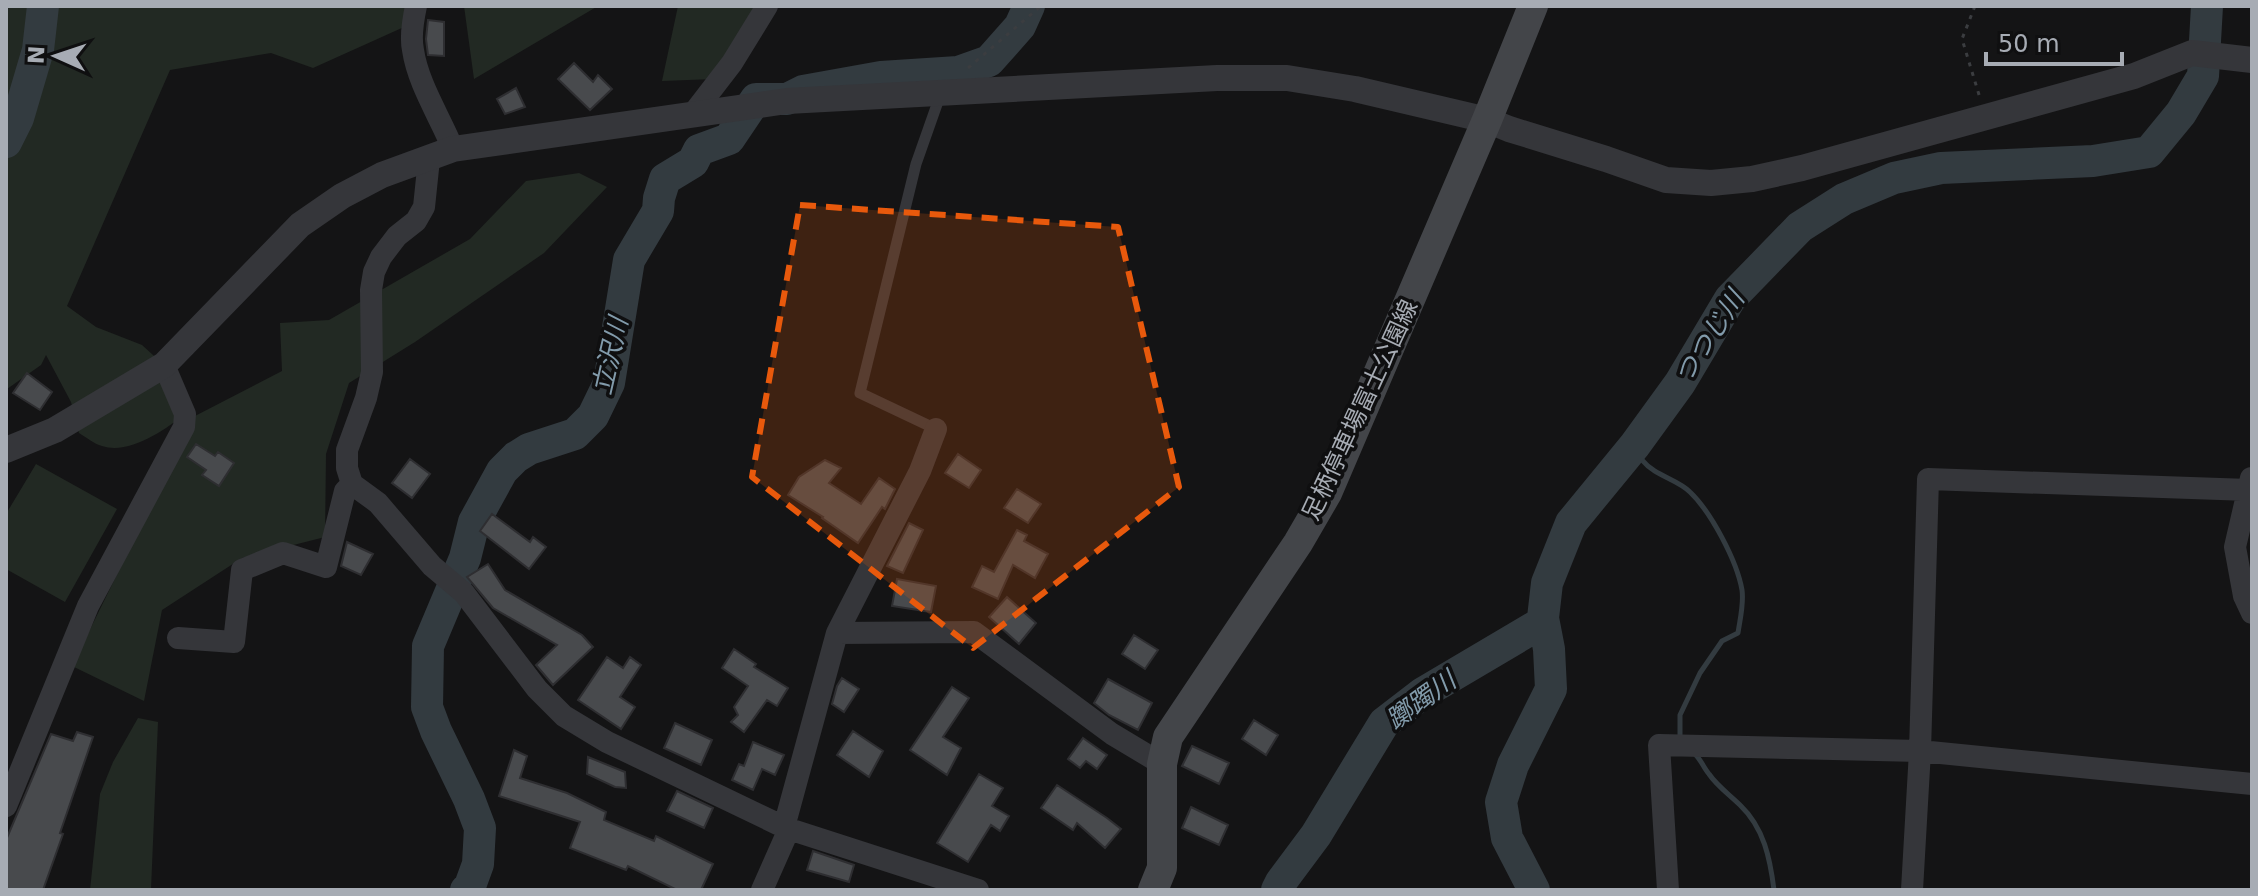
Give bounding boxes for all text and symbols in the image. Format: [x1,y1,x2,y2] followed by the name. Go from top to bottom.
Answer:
[16,16,96,96] north arrow
[1986,16,2122,66] scale bar
[1998,30,2060,58] text: 50 m
[24,45,49,65] text: N
[1668,283,1752,389] water label: つつじ川
[1297,295,1423,525] street label: 足柄停車場富士公園線
[587,312,634,397] water label: 立沢川
[1381,663,1464,735] water label: 躑躅川

